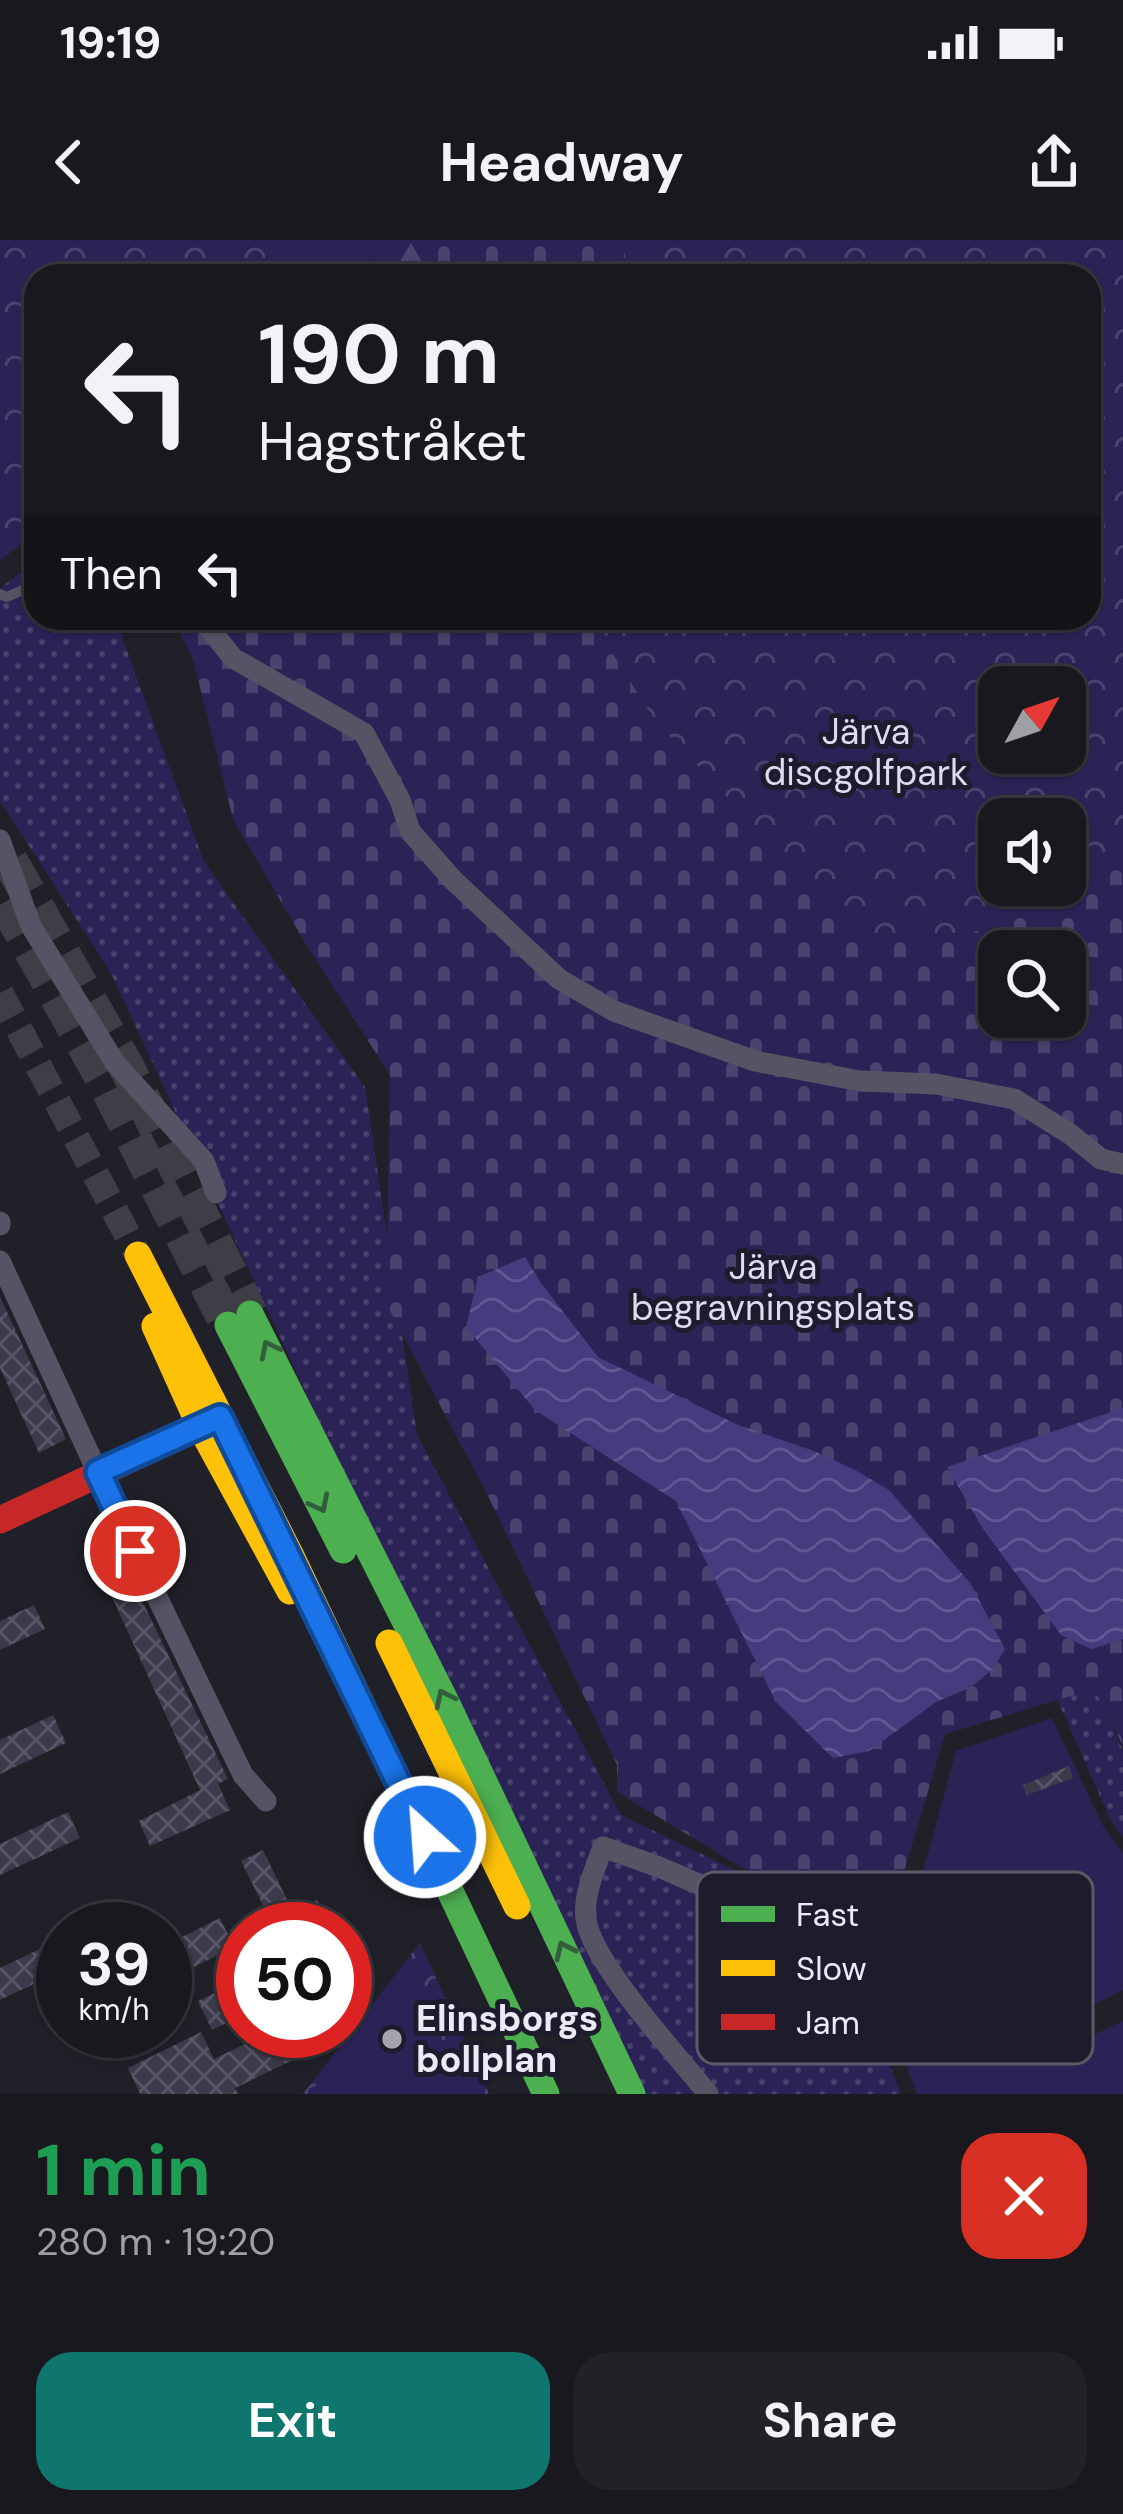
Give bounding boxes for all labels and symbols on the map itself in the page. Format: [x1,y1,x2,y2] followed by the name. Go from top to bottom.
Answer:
[978,666,1086,774] north arrow
[764,708,968,796] park label: Järva discgolfpark
[631,1243,915,1331] park label: Järva begravningsplats
[260,1340,283,1362] one-way arrow
[305,1491,328,1513] one-way arrow
[84,1500,186,1602] pin
[434,1689,458,1710] one-way arrow
[362,1774,488,1900] position arrow
[697,1872,1093,2064] legend
[796,1893,859,1936] text: Fast
[216,1902,372,2058] speed limit sign: 50
[555,1941,579,1962] one-way arrow
[796,1947,867,1990] text: Slow
[416,1995,598,2083] place label: Elinsborgs bollplan
[796,2001,860,2044] text: Jam
[379,2026,405,2052] marker: Elinsborgs bollplan

